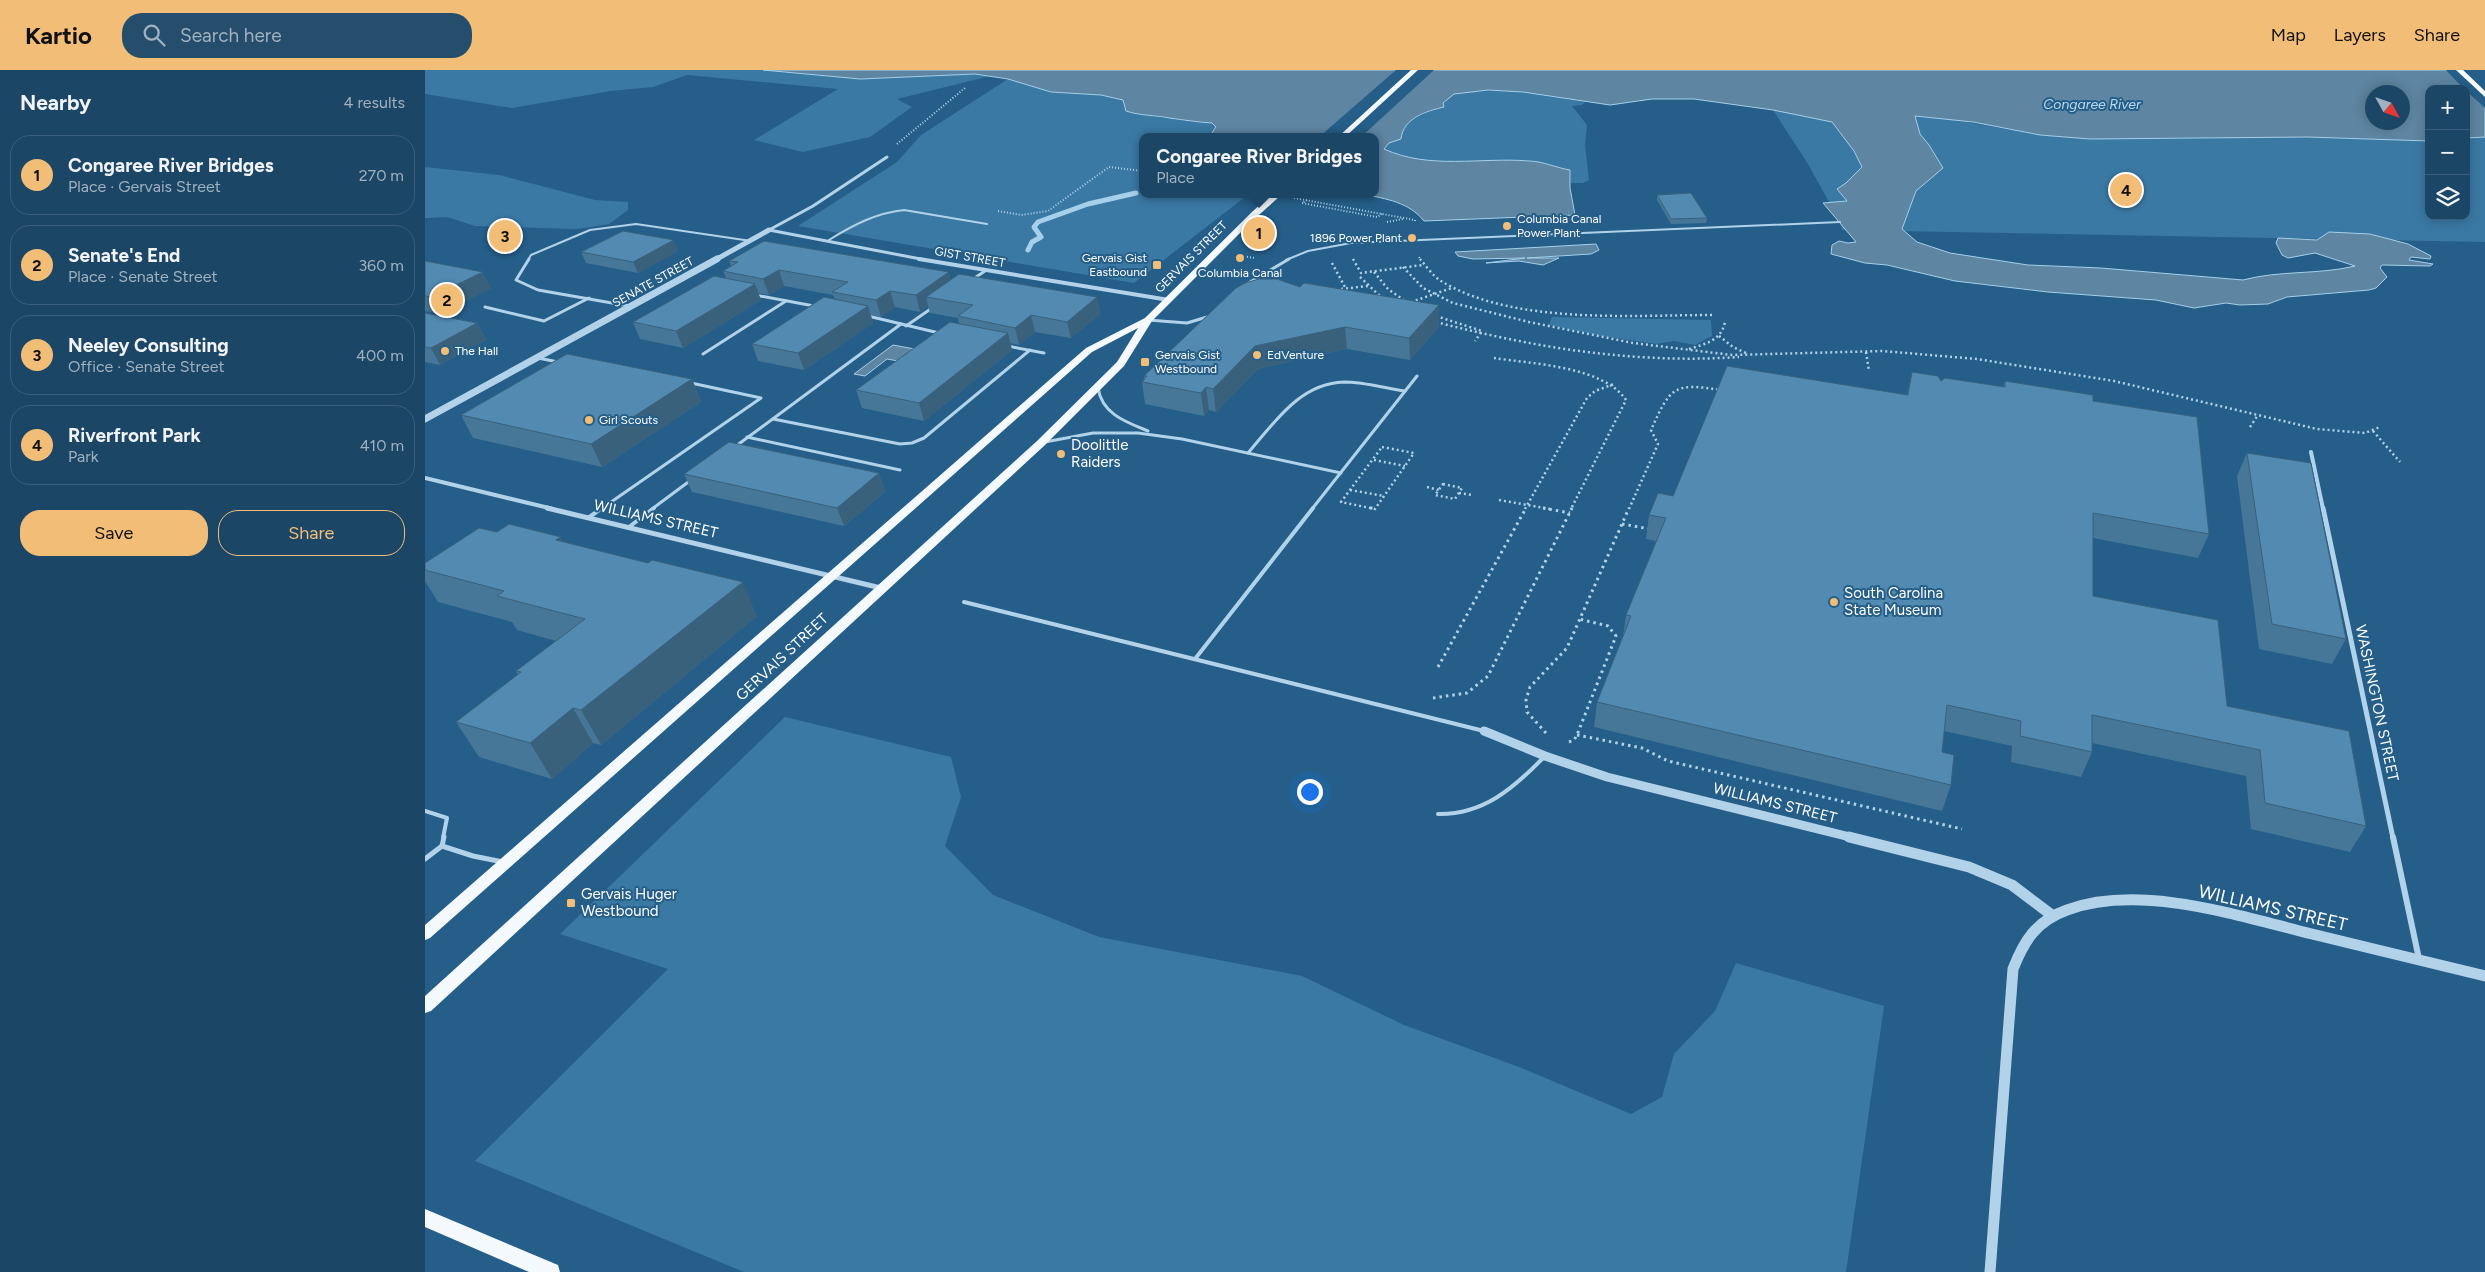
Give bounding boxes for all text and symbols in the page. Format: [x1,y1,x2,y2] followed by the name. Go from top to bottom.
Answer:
[122,13,472,58] search box
[25,21,92,50] text: Kartio
[140,21,168,49] icon: search
[180,24,282,47] text: Search here
[2271,24,2306,46] text: Map
[2334,24,2386,46] text: Layers
[2414,24,2460,46] text: Share
[2365,85,2410,130] north arrow
[2425,85,2470,220] map controls
[2425,85,2470,130] button: +
[20,90,91,115] text: Nearby
[344,93,405,112] text: 4 results
[2043,96,2142,113] water label: Congaree River
[2425,130,2470,175] button: −
[1139,133,1379,198] popup
[1156,145,1362,168] text: Congaree River Bridges
[68,154,274,177] text: Congaree River Bridges
[34,166,40,185] text: 1
[359,166,404,185] text: 270 m
[1156,168,1195,187] text: Place
[2110,171,2142,209] pin: 4
[2425,175,2470,220] button: layers
[68,177,221,196] text: Place · Gervais Street
[1517,212,1601,240] place label: Columbia Canal Power Plant
[1243,214,1275,252] pin: 1
[489,217,521,255] pin: 3
[1152,218,1230,296] street label: GERVAIS STREET
[1501,220,1513,232] marker: Columbia Canal Power Plant
[1310,231,1402,245] place label: 1896 Power Plant
[1406,232,1418,244] marker: 1896 Power Plant
[68,244,180,267] text: Senate's End
[934,244,1007,270] street label: GIST STREET
[1082,251,1147,279] place label: Gervais Gist Eastbound
[1234,252,1246,264] marker: Columbia Canal
[610,254,696,310] street label: SENATE STREET
[32,256,42,275] text: 2
[358,256,404,275] text: 360 m
[1151,259,1163,271] marker: Gervais Gist Eastbound
[1198,266,1282,280] place label: Columbia Canal
[68,267,217,286] text: Place · Senate Street
[431,281,463,319] pin: 2
[68,334,229,357] text: Neeley Consulting
[455,344,498,358] place label: The Hall
[439,345,451,357] marker: The Hall
[33,346,41,365] text: 3
[356,346,404,365] text: 400 m
[1155,348,1221,376] place label: Gervais Gist Westbound
[1267,348,1325,362] place label: EdVenture
[1251,349,1263,361] marker: EdVenture
[1139,356,1151,368] marker: Gervais Gist Westbound
[68,357,224,376] text: Office · Senate Street
[599,413,659,427] place label: Girl Scouts
[583,414,595,426] marker: Girl Scouts
[68,424,201,447] text: Riverfront Park
[32,436,42,455] text: 4
[360,436,404,455] text: 410 m
[1071,436,1128,471] place label: Doolittle Raiders
[68,447,98,466] text: Park
[1055,448,1067,460] marker: Doolittle Raiders
[592,496,721,542] street label: WILLIAMS STREET
[20,510,208,556] button: Save
[218,510,405,556] button: Share
[1844,584,1943,619] place label: South Carolina State Museum
[1828,596,1840,608] marker: South Carolina State Museum
[732,609,832,704] street label: GERVAIS STREET
[2352,623,2403,784] street label: WASHINGTON STREET
[1297,779,1323,805] your location
[1711,779,1839,827] street label: WILLIAMS STREET
[2196,880,2350,936] street label: WILLIAMS STREET
[581,885,677,920] place label: Gervais Huger Westbound
[565,897,577,909] marker: Gervais Huger Westbound

